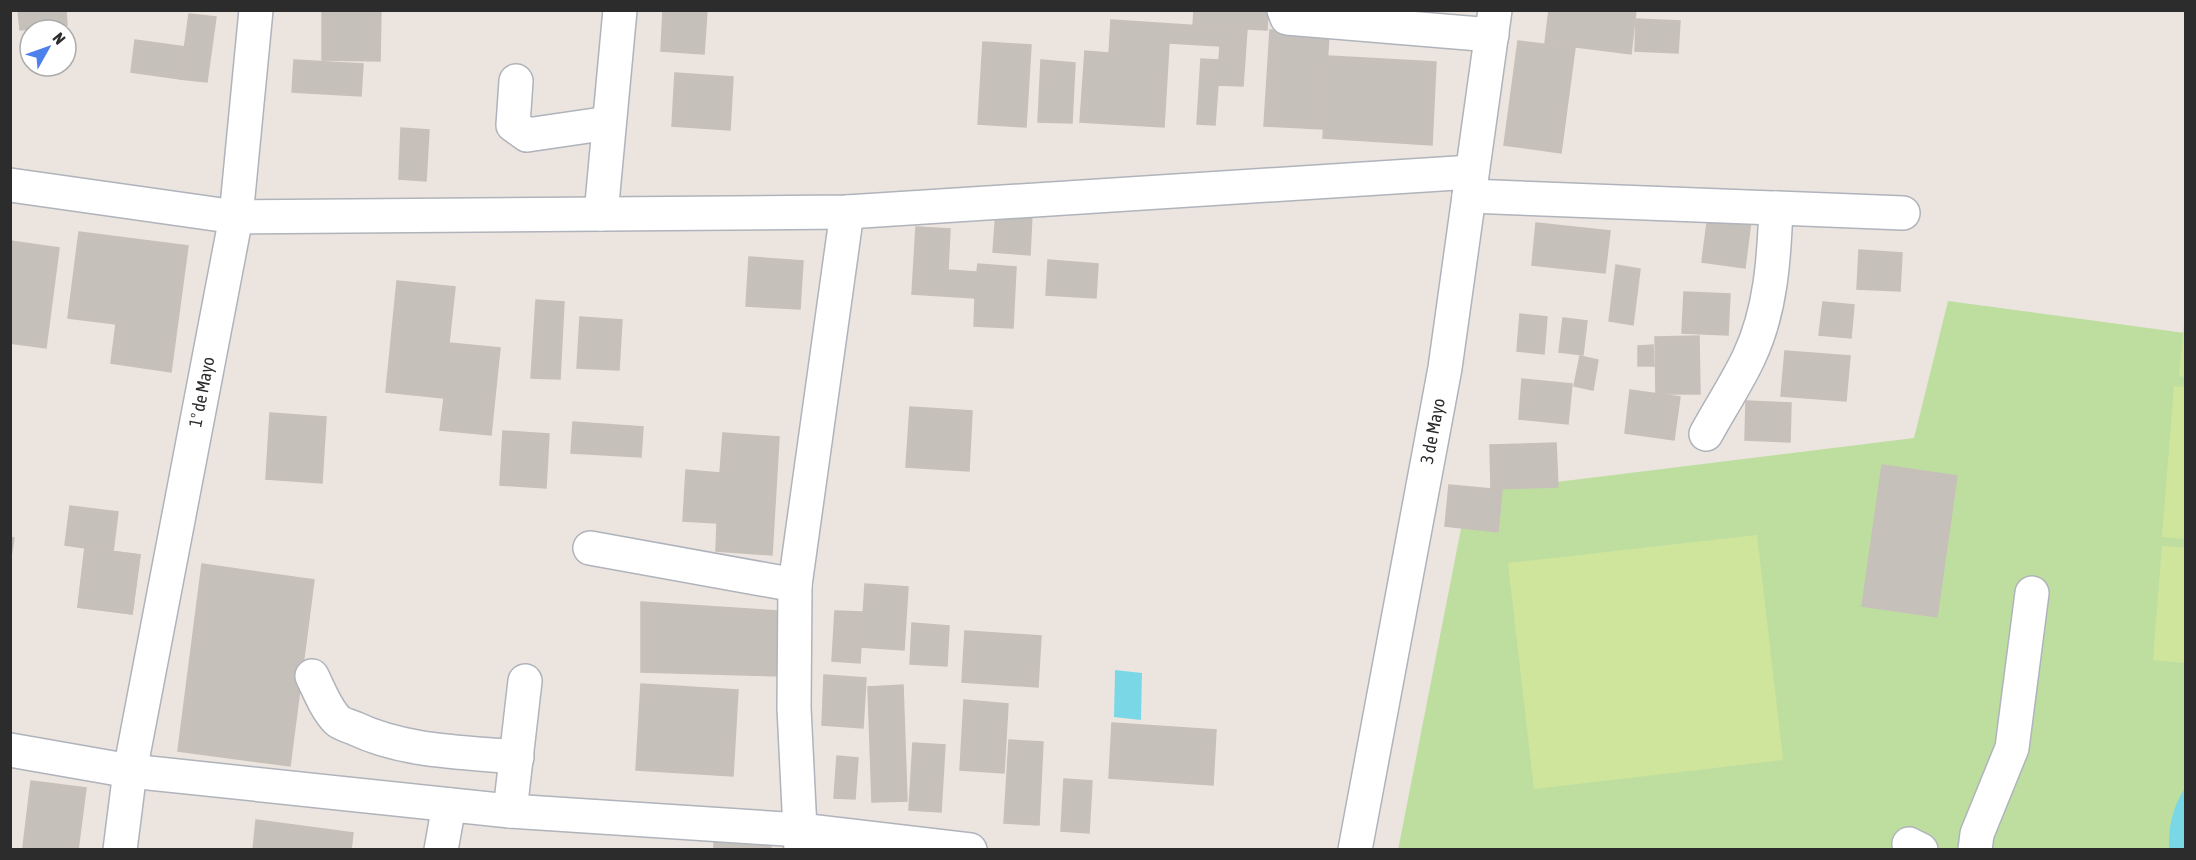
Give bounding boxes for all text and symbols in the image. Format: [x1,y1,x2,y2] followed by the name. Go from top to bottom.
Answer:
[18,18,78,78] north arrow
[50,29,69,48] text: N
[184,355,219,429] street label: 1º de Mayo
[1416,396,1449,465] street label: 3 de Mayo

